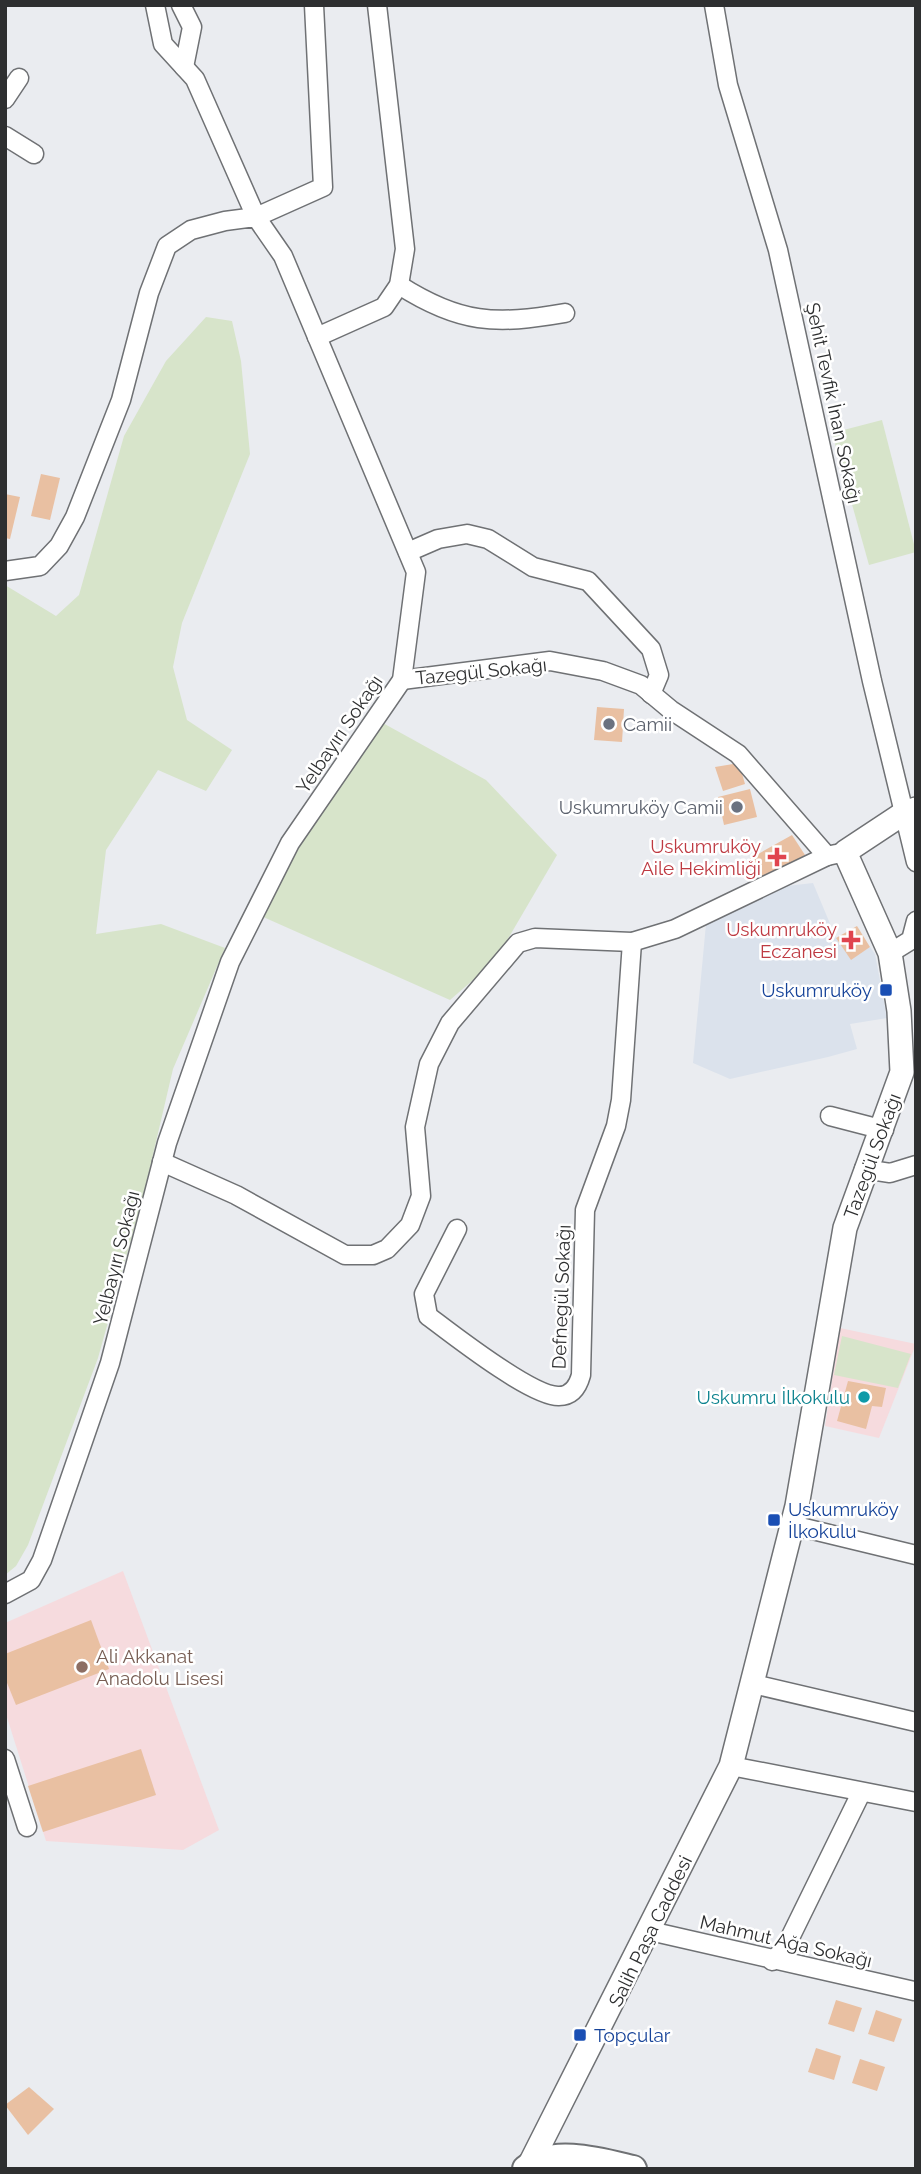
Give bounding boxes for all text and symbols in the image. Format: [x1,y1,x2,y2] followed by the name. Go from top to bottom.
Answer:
[802,301,866,505] street label: Şehit Tevfik İnan Sokağı
[414,653,548,689] street label: Tazegül Sokağı
[291,671,387,797] street label: Yelbayırı Sokağı
[623,713,672,735] place label: Camii
[601,716,617,732] marker: Camii
[559,796,723,818] place label: Uskumruköy Camii
[729,799,745,815] marker: Uskumruköy Camii
[641,835,761,879] place label: Uskumruköy Aile Hekimliği
[767,847,787,867] marker: Uskumruköy Aile Hekimliği
[726,918,837,962] place label: Uskumruköy Eczanesi
[843,932,859,948] marker: Uskumruköy Eczanesi
[761,979,872,1001] place label: Uskumruköy
[878,982,894,998] marker: Uskumruköy
[839,1090,905,1222] street label: Tazegül Sokağı
[89,1188,143,1328] street label: Yelbayırı Sokağı
[547,1224,575,1370] street label: Defnegül Sokağı
[697,1386,850,1408] place label: Uskumru İlkokulu
[856,1389,872,1405] marker: Uskumru İlkokulu
[788,1498,899,1542] place label: Uskumruköy İlkokulu
[766,1512,782,1528] marker: Uskumruköy İlkokulu
[96,1645,224,1689] place label: Ali Akkanat Anadolu Lisesi
[74,1659,90,1675] marker: Ali Akkanat Anadolu Lisesi
[604,1852,696,2010] street label: Salih Paşa Caddesi
[698,1910,874,1972] street label: Mahmut Ağa Sokağı
[594,2024,671,2046] place label: Topçular
[572,2027,588,2043] marker: Topçular

